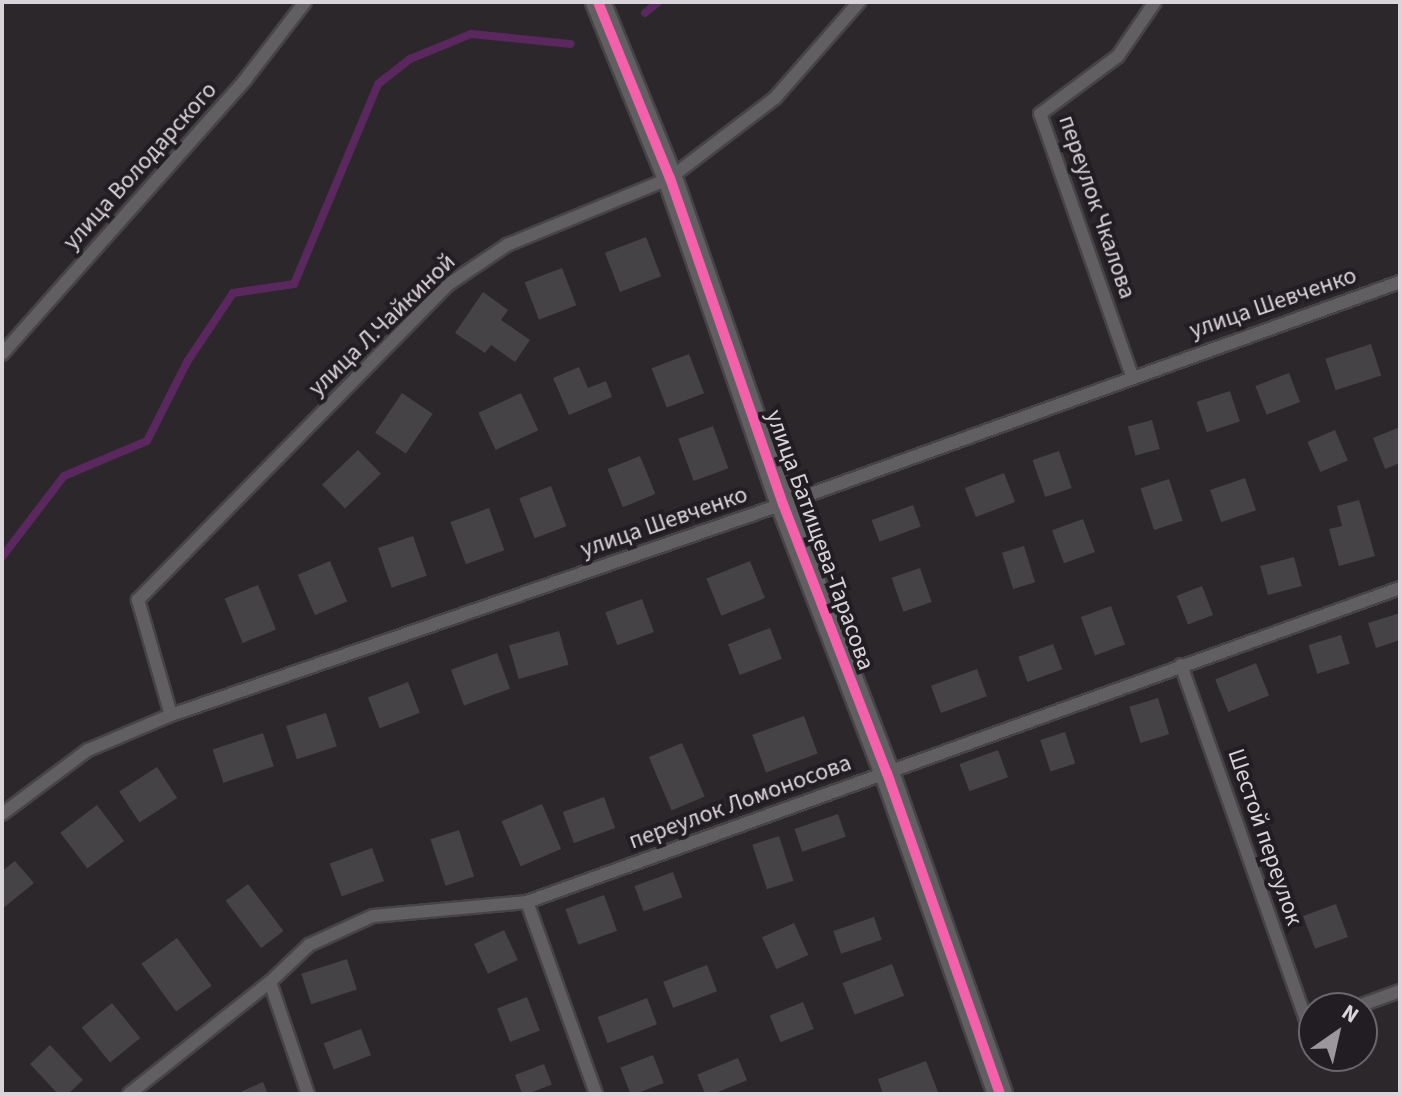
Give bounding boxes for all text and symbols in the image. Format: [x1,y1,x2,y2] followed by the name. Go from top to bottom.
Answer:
[57,76,223,256] street label: улица Володарского
[1052,111,1142,303] street label: переулок Чкалова
[303,248,461,402] street label: улица Л.Чайкиной
[1186,261,1360,345] street label: улица Шевченко
[759,406,881,674] street label: улица Батищева-Тарасова
[577,480,751,564] street label: улица Шевченко
[1221,745,1309,929] street label: Шестой переулок
[625,748,855,856] street label: переулок Ломоносова
[1298,992,1378,1072] north arrow
[1335,996,1365,1031] text: N

